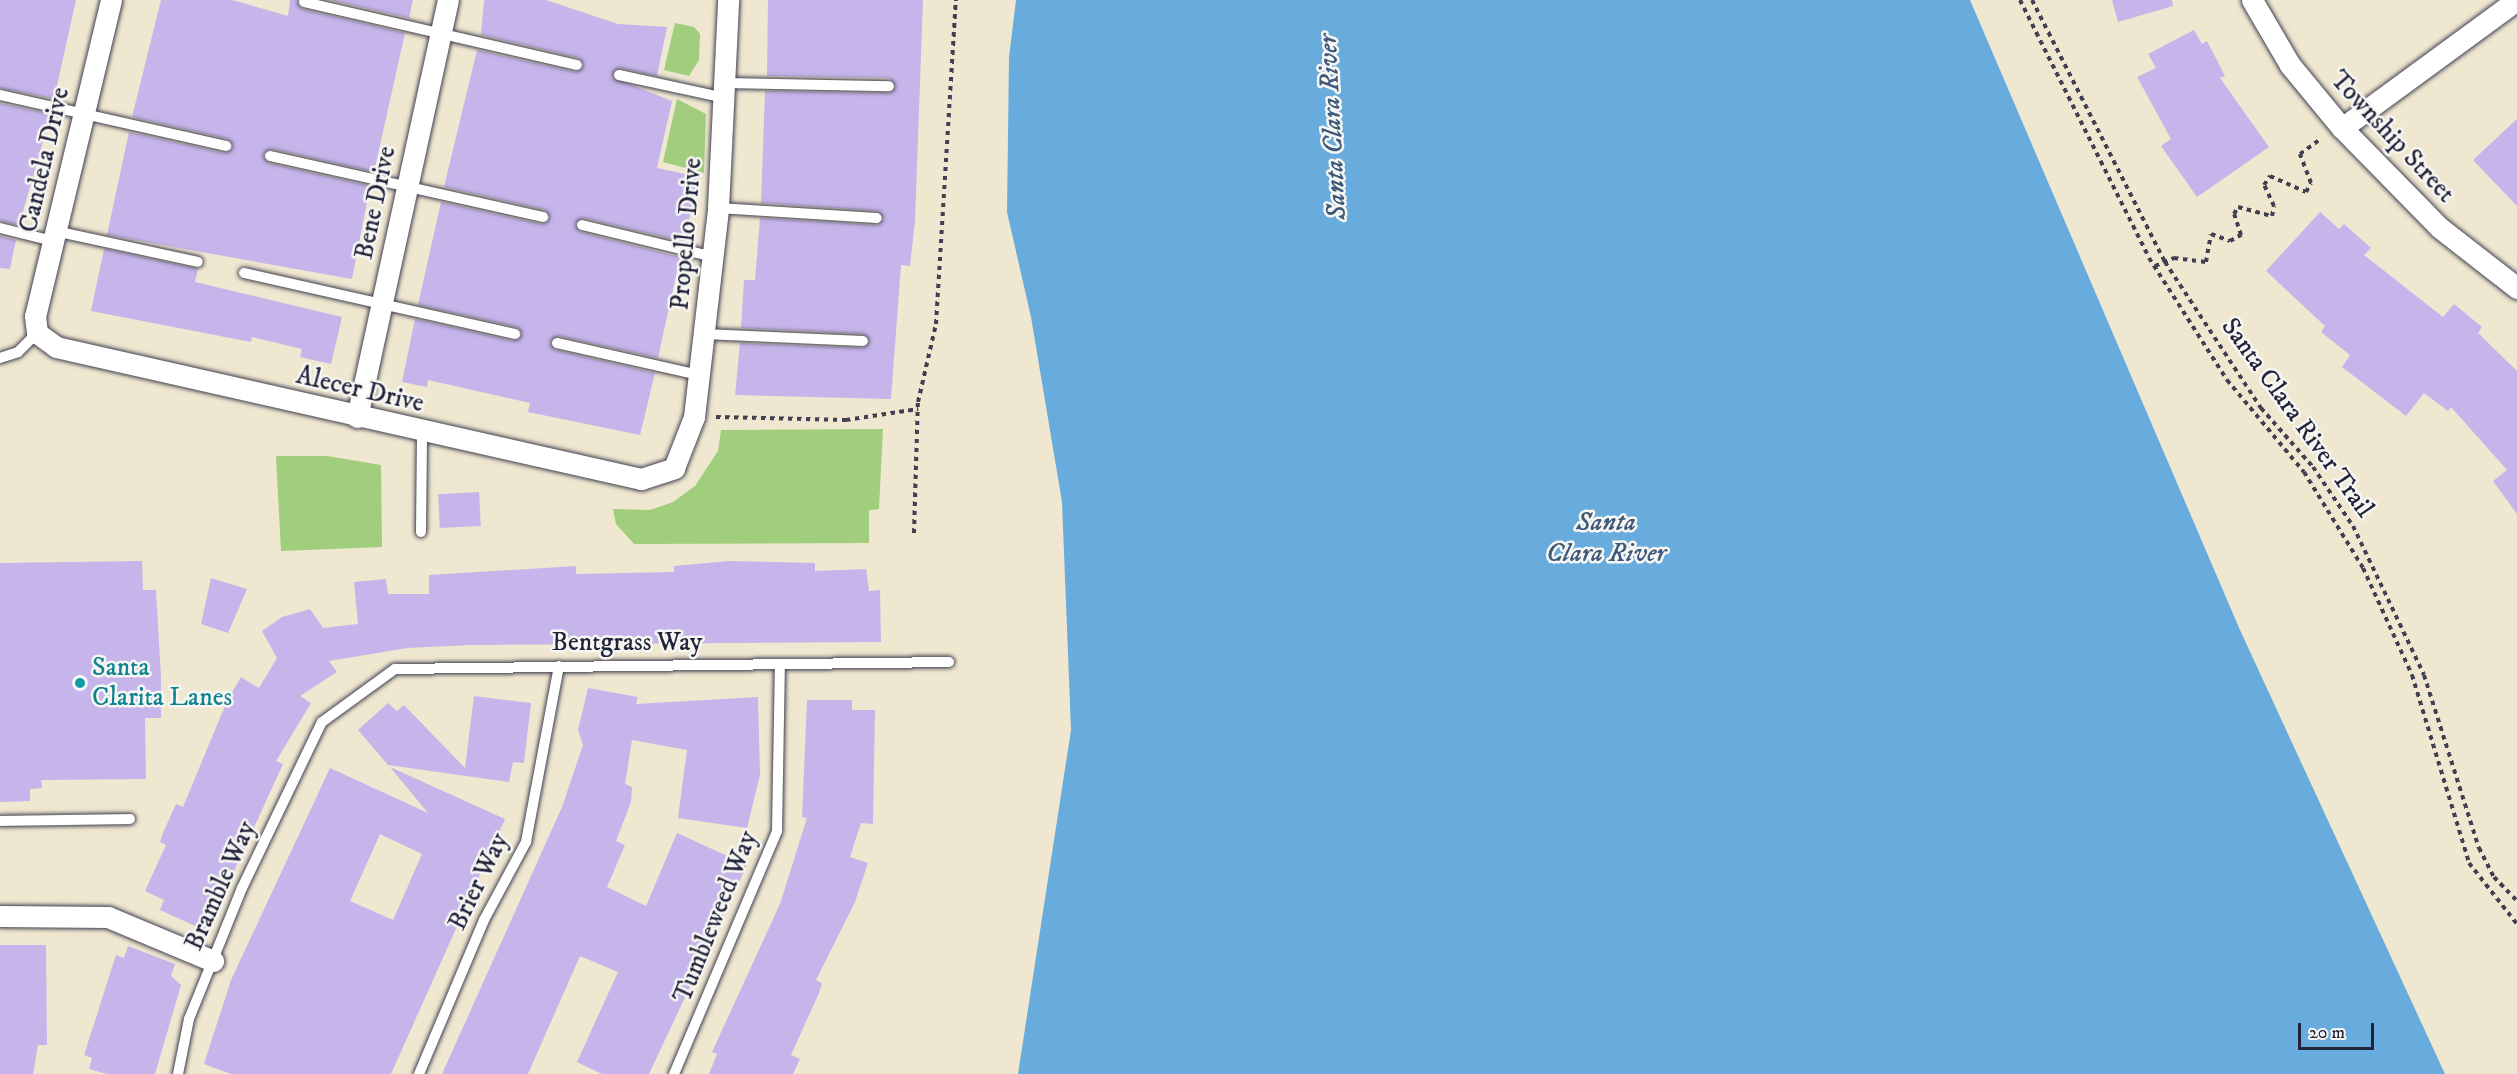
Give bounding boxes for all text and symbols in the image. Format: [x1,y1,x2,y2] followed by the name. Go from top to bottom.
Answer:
[1312,33,1354,221] water label: Santa Clara River
[2323,65,2461,209] street label: Township Street
[13,84,77,236] street label: Candela Drive
[349,144,403,262] street label: Bene Drive
[665,156,709,312] street label: Propello Drive
[2214,312,2380,524] street label: Santa Clara River Trail
[293,360,427,420] street label: Alecer Drive
[1546,506,1666,569] water label: Santa Clara River
[552,627,702,659] street label: Bentgrass Way
[92,652,232,714] place label: Santa Clarita Lanes
[73,676,87,690] marker: Santa Clarita Lanes
[179,817,263,955] street label: Bramble Way
[667,827,765,1007] street label: Tumbleweed Way
[442,828,516,936] street label: Brier Way
[2301,1011,2378,1049] scale bar
[2309,1022,2345,1044] text: 20 m

